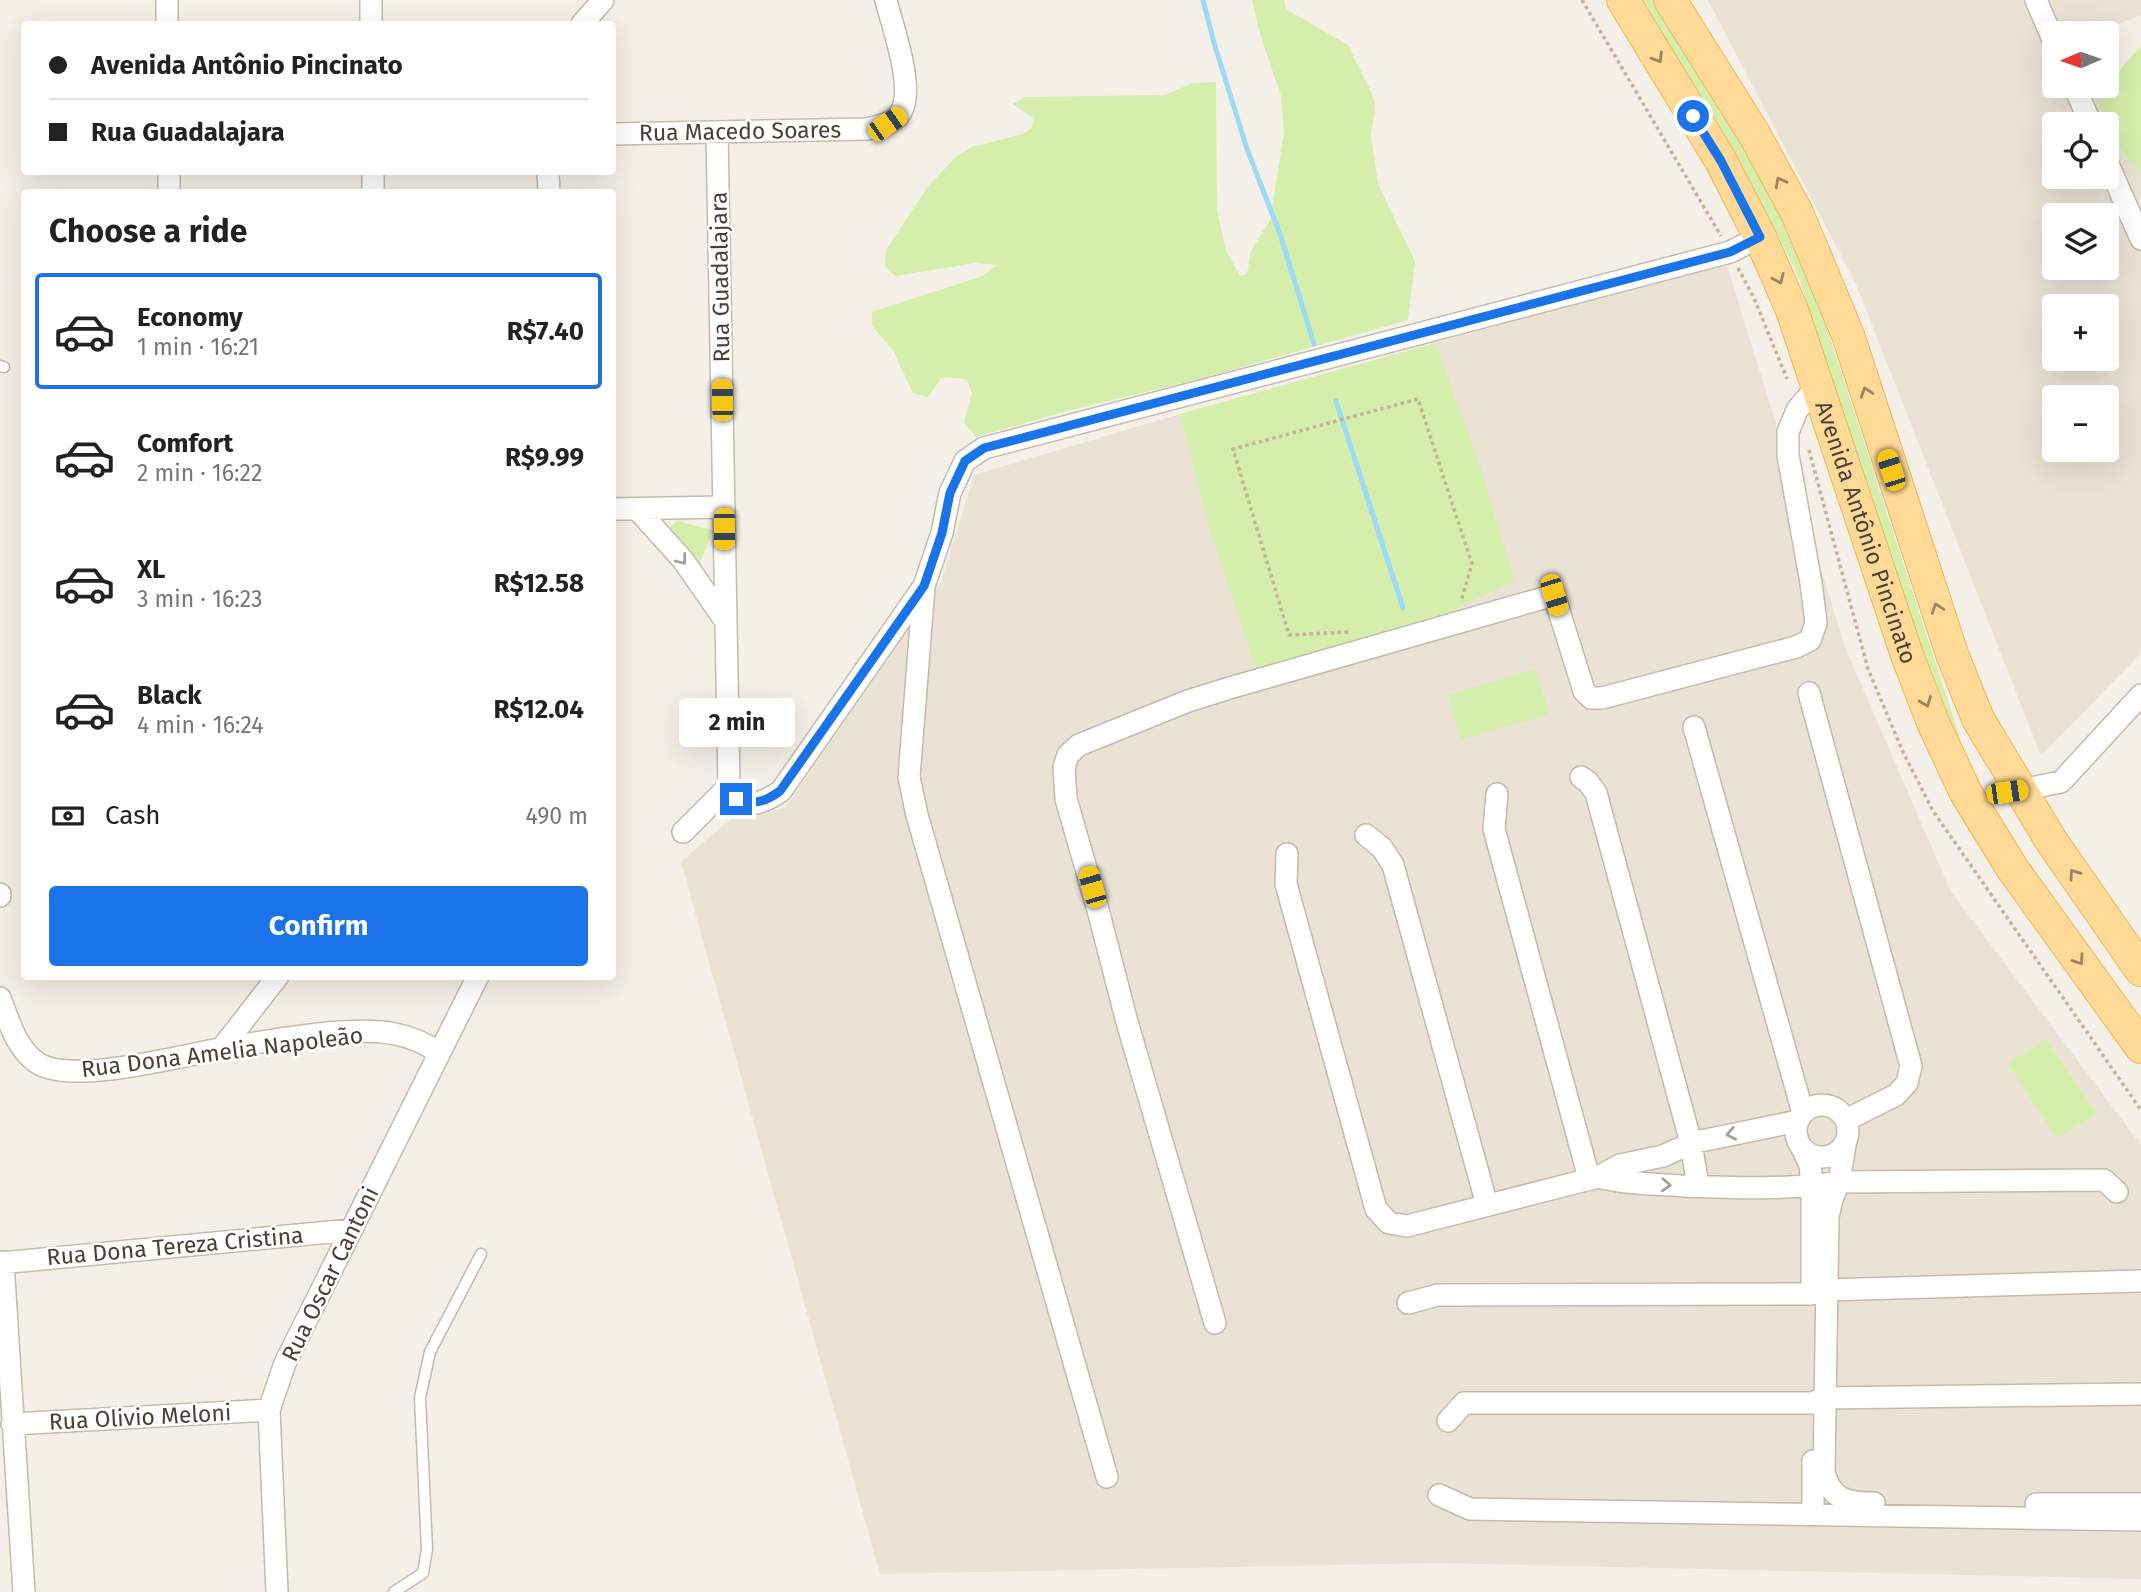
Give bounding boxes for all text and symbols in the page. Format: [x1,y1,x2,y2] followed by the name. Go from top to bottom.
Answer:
[2042,21,2119,98] north arrow
[2042,21,2119,462] map controls
[91,50,403,81] text: Avenida Antônio Pincinato
[1650,51,1663,64] one-way arrow
[1677,100,1709,132] route start
[864,103,911,145] car
[2042,112,2119,189] button: locate
[639,115,841,147] street label: Rua Macedo Soares
[91,117,285,148] text: Rua Guadalajara
[1775,176,1788,189] one-way arrow
[705,191,735,363] street label: Rua Guadalajara
[2042,203,2119,280] button: layers
[49,212,247,250] text: Choose a ride
[1770,272,1784,284] one-way arrow
[2042,294,2119,371] button: +
[53,300,116,363] icon: car
[137,302,243,333] text: Economy
[507,316,584,347] text: R$7.40
[137,333,259,361] text: 1 min · 16:21
[712,379,733,421] car
[2042,385,2119,462] button: −
[1860,386,1874,398] one-way arrow
[1809,397,1923,668] street label: Avenida Antônio Pincinato
[53,426,116,489] icon: car
[137,428,233,459] text: Comfort
[505,442,584,473] text: R$9.99
[1875,447,1908,493] car
[137,459,262,487] text: 2 min · 16:22
[714,508,735,550] car
[53,552,116,615] icon: car
[674,552,686,565] one-way arrow
[137,554,165,585] text: XL
[494,568,584,599] text: R$12.58
[1538,572,1571,618] car
[137,585,262,613] text: 3 min · 16:23
[1931,602,1945,614] one-way arrow
[53,678,116,741] icon: car
[137,680,202,711] text: Black
[494,694,584,725] text: R$12.04
[1917,696,1931,708] one-way arrow
[678,698,794,746] callout: 2 min
[709,708,765,736] text: 2 min
[137,711,263,739] text: 4 min · 16:24
[1985,779,2030,805] car
[720,783,752,815] route end
[49,797,87,835] icon: cash
[105,800,161,831] text: Cash
[526,802,588,830] text: 490 m
[1077,864,1108,910] car
[2070,869,2082,882] one-way arrow
[49,886,588,966] button: Confirm
[2071,952,2083,965] one-way arrow
[80,1021,364,1083] street label: Rua Dona Amelia Napoleão
[1725,1126,1737,1141] one-way arrow
[1661,1177,1672,1192] one-way arrow
[276,1182,384,1366] street label: Rua Oscar Cantoni
[45,1221,305,1271] street label: Rua Dona Tereza Cristina
[48,1398,232,1436] street label: Rua Olivio Meloni

